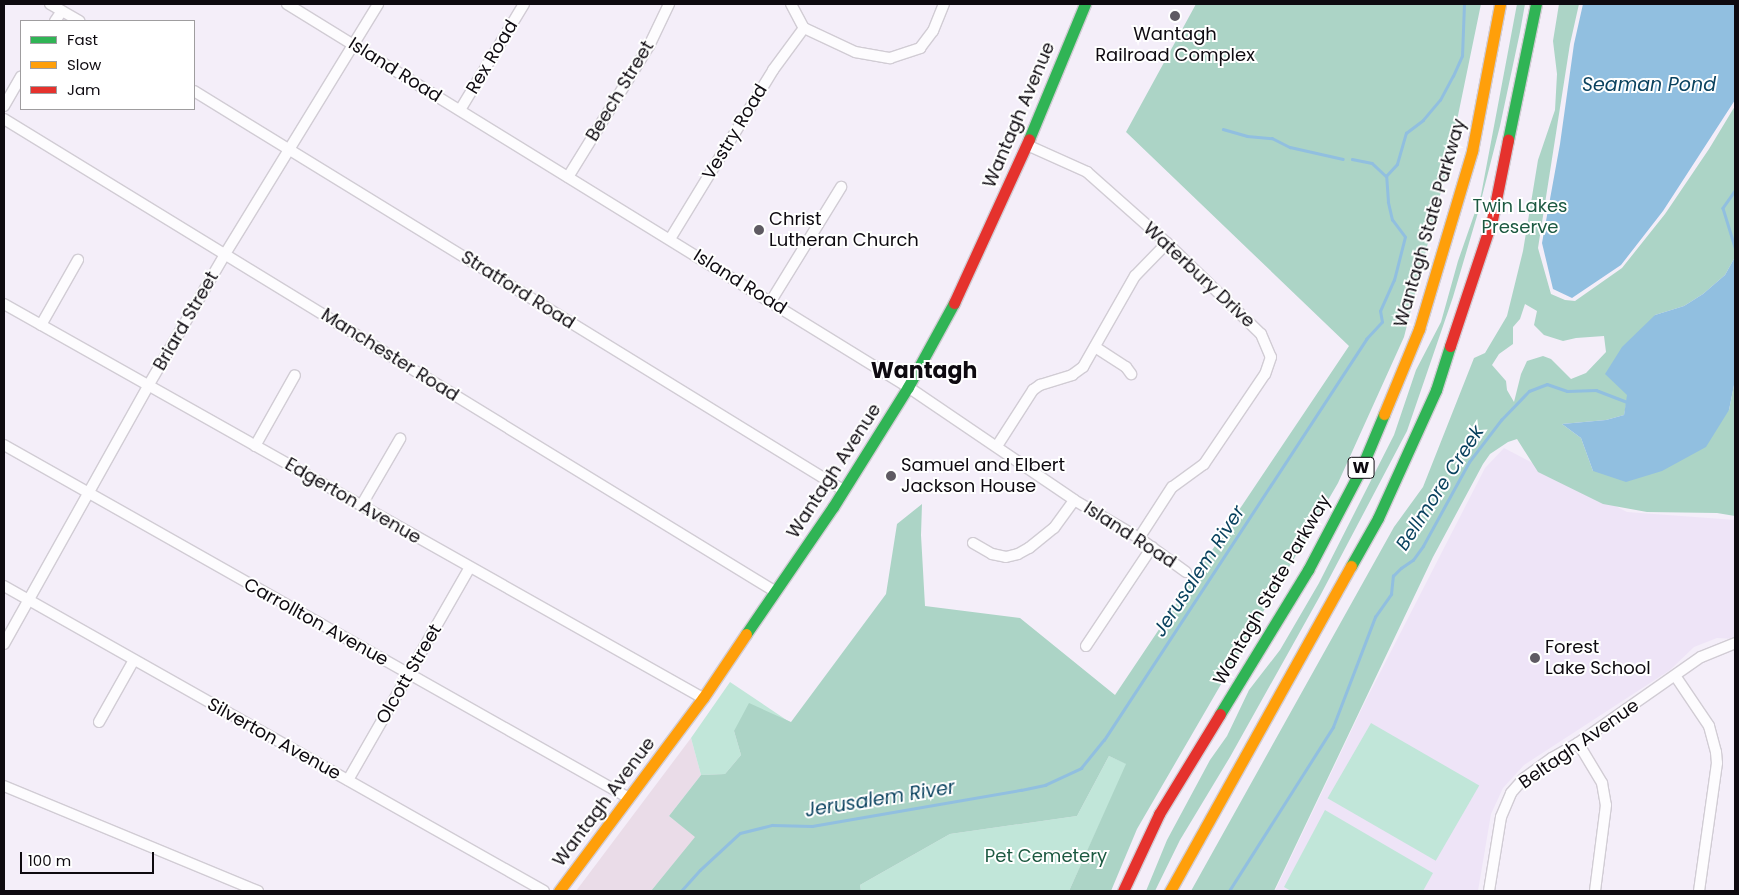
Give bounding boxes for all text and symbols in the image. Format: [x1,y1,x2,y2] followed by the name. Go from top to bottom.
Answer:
[1169,10,1181,22] marker: Wantagh Railroad Complex
[462,16,522,98] street label: Rex Road
[20,20,195,110] legend
[1095,24,1255,66] place label: Wantagh Railroad Complex
[67,29,98,50] text: Fast
[344,33,446,107] street label: Island Road
[582,37,658,145] street label: Beech Street
[979,39,1059,191] street label: Wantagh Avenue
[67,54,101,75] text: Slow
[1582,74,1716,96] water label: Seaman Pond
[67,79,101,100] text: Jam
[698,80,772,184] street label: Vestry Road
[1390,116,1470,330] street label: Wantagh State Parkway
[1472,196,1568,238] park label: Twin Lakes Preserve
[769,209,919,252] place label: Christ Lutheran Church
[1139,218,1259,332] street label: Waterbury Drive
[753,224,765,236] marker: Christ Lutheran Church
[689,245,791,319] street label: Island Road
[457,246,579,334] street label: Stratford Road
[149,268,223,374] street label: Briard Street
[317,304,463,406] street label: Manchester Road
[871,358,977,384] district label: Wantagh
[782,400,886,542] street label: Wantagh Avenue
[1391,421,1489,555] water label: Bellmore Creek
[281,453,425,549] street label: Edgerton Avenue
[1347,454,1375,482] road number: W
[901,455,1065,498] place label: Samuel and Elbert Jackson House
[885,470,897,482] marker: Samuel and Elbert Jackson House
[1209,491,1335,689] street label: Wantagh State Parkway
[1080,497,1180,573] street label: Island Road
[1148,501,1250,641] water label: Jerusalem River
[240,573,392,671] street label: Carrollton Avenue
[372,620,446,728] street label: Olcott Street
[1545,637,1651,680] place label: Forest Lake School
[1529,652,1541,664] marker: Forest Lake School
[203,693,345,785] street label: Silverton Avenue
[1515,695,1643,793] street label: Beltagh Avenue
[548,733,660,871] street label: Wantagh Avenue
[803,776,957,822] water label: Jerusalem River
[22,842,156,874] scale bar
[985,845,1107,867] park label: Pet Cemetery
[28,850,71,871] text: 100 m

